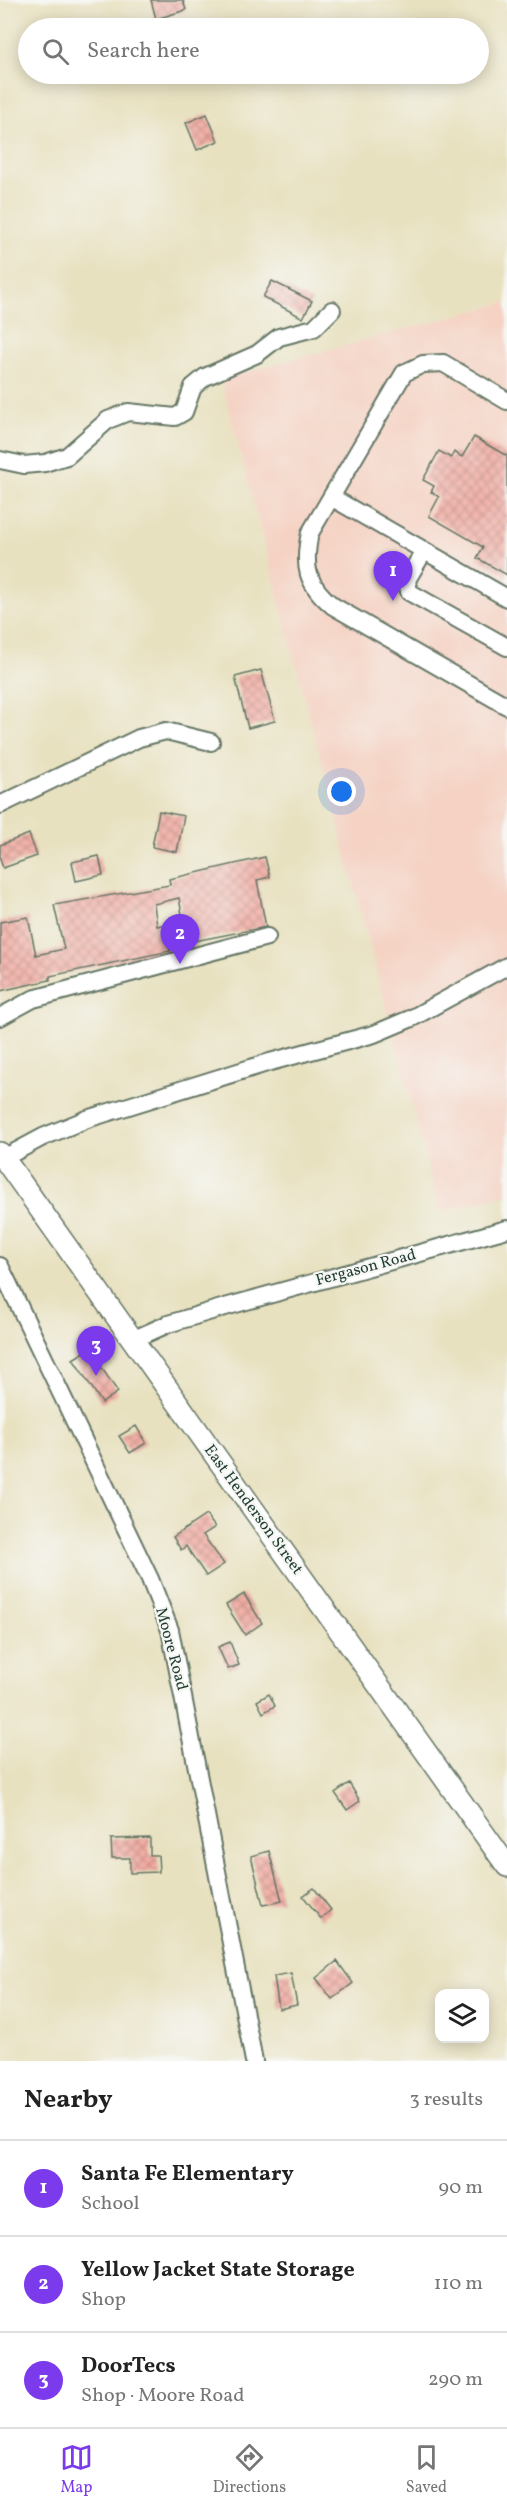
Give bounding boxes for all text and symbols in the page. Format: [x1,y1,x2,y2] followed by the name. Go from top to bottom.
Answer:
[18,18,489,84] search box
[39,35,72,68] icon: search
[87,36,200,67] text: Search here
[374,552,412,601] pin: 1
[327,777,356,806] your location
[160,914,200,964] pin: 2
[313,1244,419,1292] street label: Fergason Road
[76,1326,116,1376] pin: 3
[198,1441,308,1580] street label: East Henderson Street
[149,1605,193,1693] street label: Moore Road
[435,1989,489,2043] map controls
[435,1989,489,2043] button: layers
[24,2082,113,2118] text: Nearby
[409,2086,483,2114] text: 3 results
[81,2159,294,2190] text: Santa Fe Elementary
[39,2174,48,2202] text: 1
[439,2174,483,2202] text: 90 m
[81,2190,139,2218] text: School
[81,2255,355,2286] text: Yellow Jacket State Storage
[38,2270,49,2298] text: 2
[434,2270,483,2298] text: 110 m
[81,2286,126,2314] text: Shop
[81,2351,176,2382] text: DoorTecs
[38,2366,49,2394] text: 3
[428,2366,483,2394] text: 290 m
[81,2382,245,2410] text: Shop · Moore Road
[60,2441,93,2499] tab: Map
[213,2441,286,2499] tab: Directions
[406,2441,447,2499] tab: Saved

